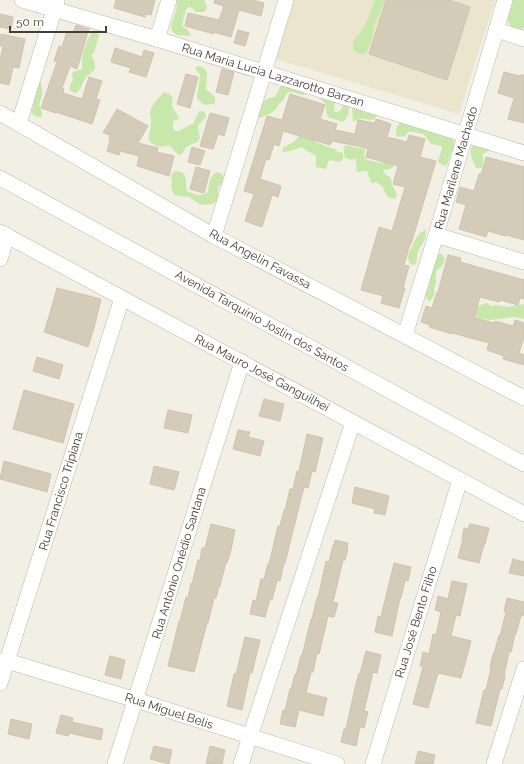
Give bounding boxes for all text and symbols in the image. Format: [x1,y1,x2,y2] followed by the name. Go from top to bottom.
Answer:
[10,8,106,34] scale bar
[16,15,44,29] text: 50 m
[180,41,366,109] street label: Rua Maria Lucia Lazzarotto Barzan
[432,105,480,231] street label: Rua Marilene Machado
[207,226,313,292] street label: Rua Angelin Favassa
[173,267,351,375] street label: Avenida Tarquínio Joslin dos Santos
[192,332,332,414] street label: Rua Mauro José Ganguilhei
[36,430,86,552] street label: Rua Francisco Tripiana
[149,485,209,641] street label: Rua Antônio Onédio Santana
[392,564,440,680] street label: Rua José Bento Filho
[123,690,215,732] street label: Rua Miguel Belis

